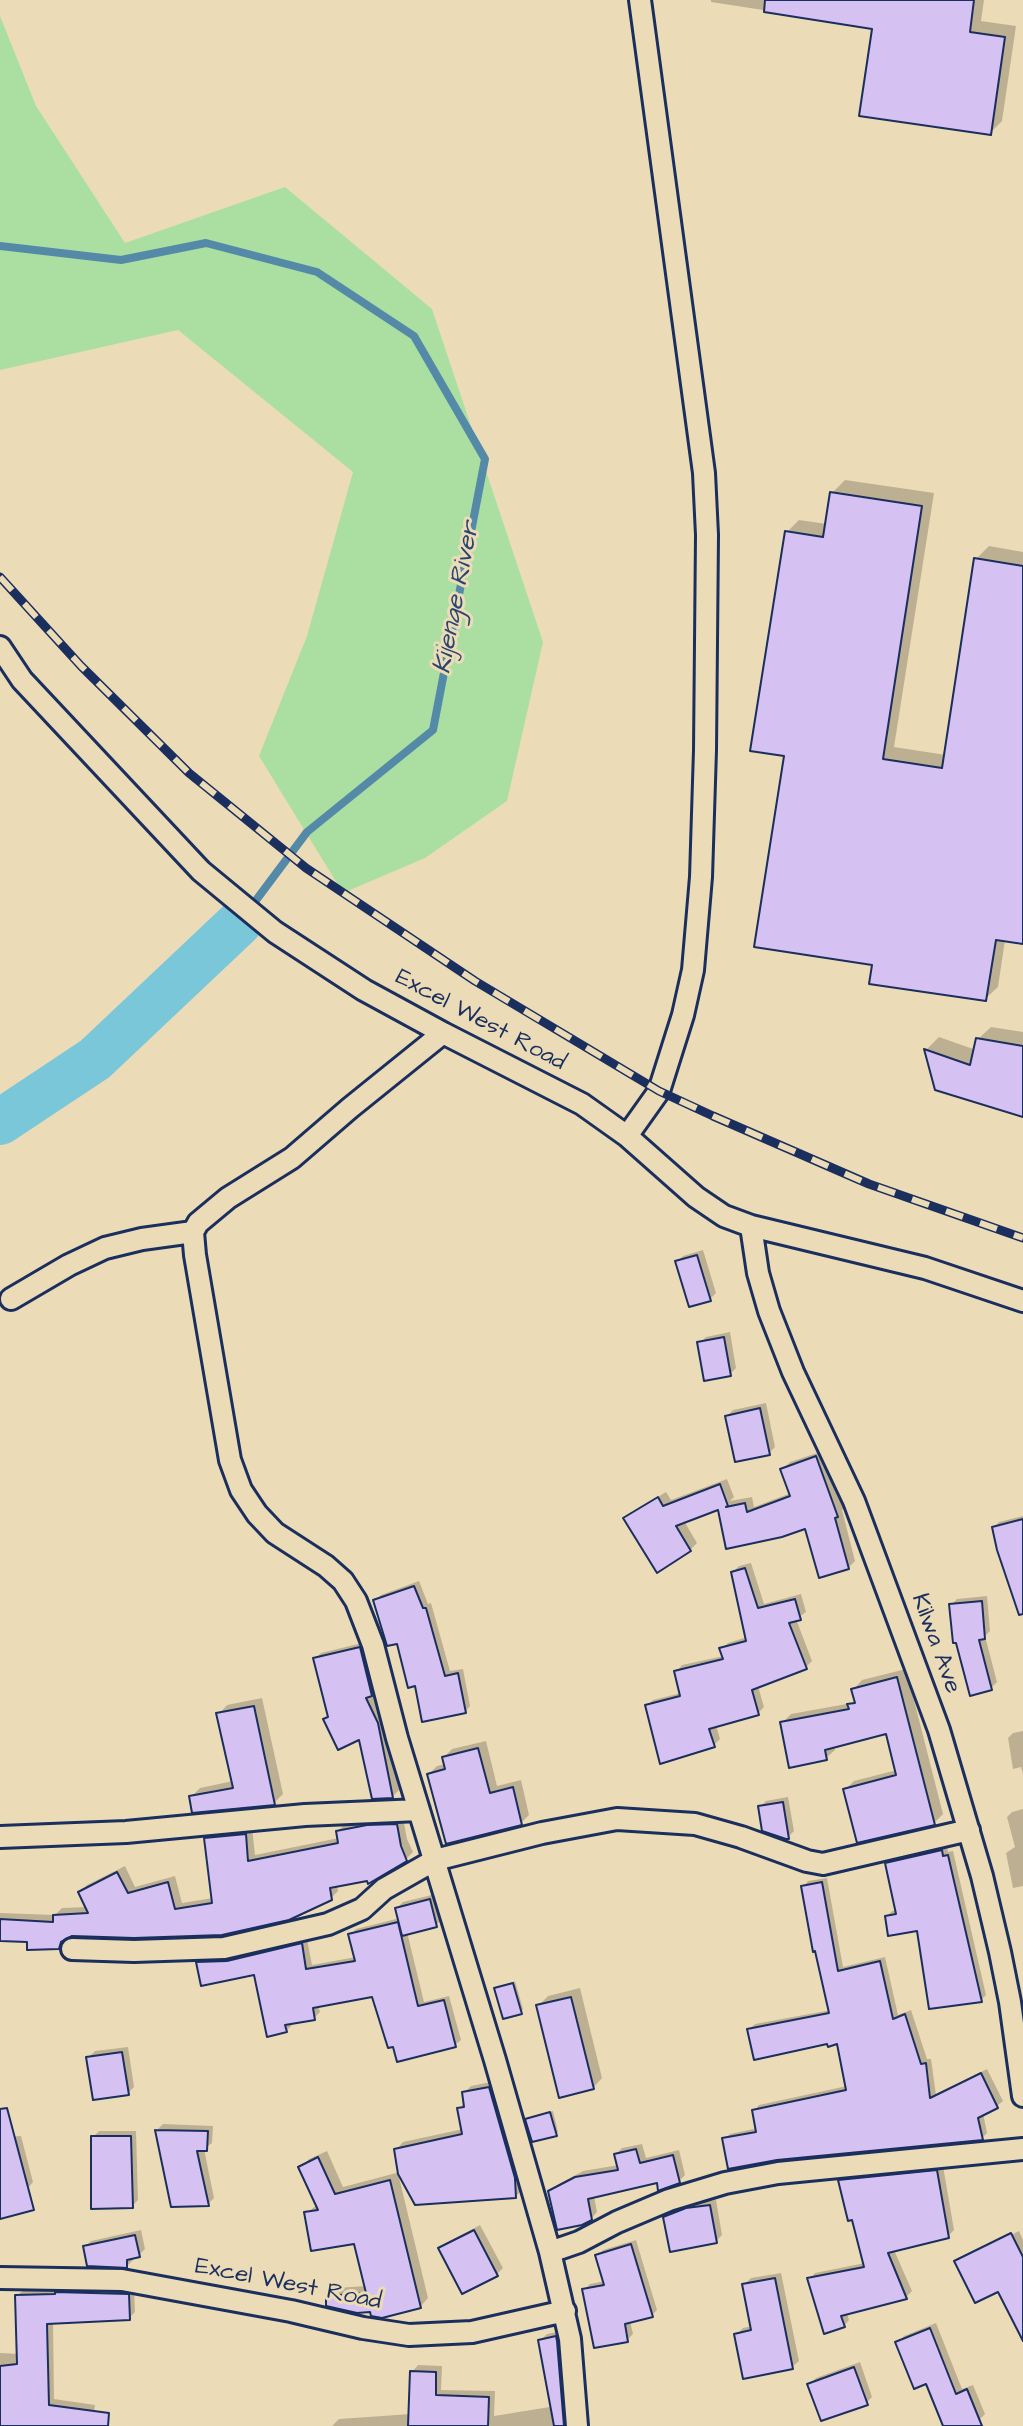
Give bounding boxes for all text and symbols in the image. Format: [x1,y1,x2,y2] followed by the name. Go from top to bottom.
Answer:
[428,520,488,676] water label: Kijenge River
[390,964,570,1078] street label: Excel West Road
[904,1590,966,1698] street label: Kilwa Ave
[192,2253,384,2317] street label: Excel West Road

